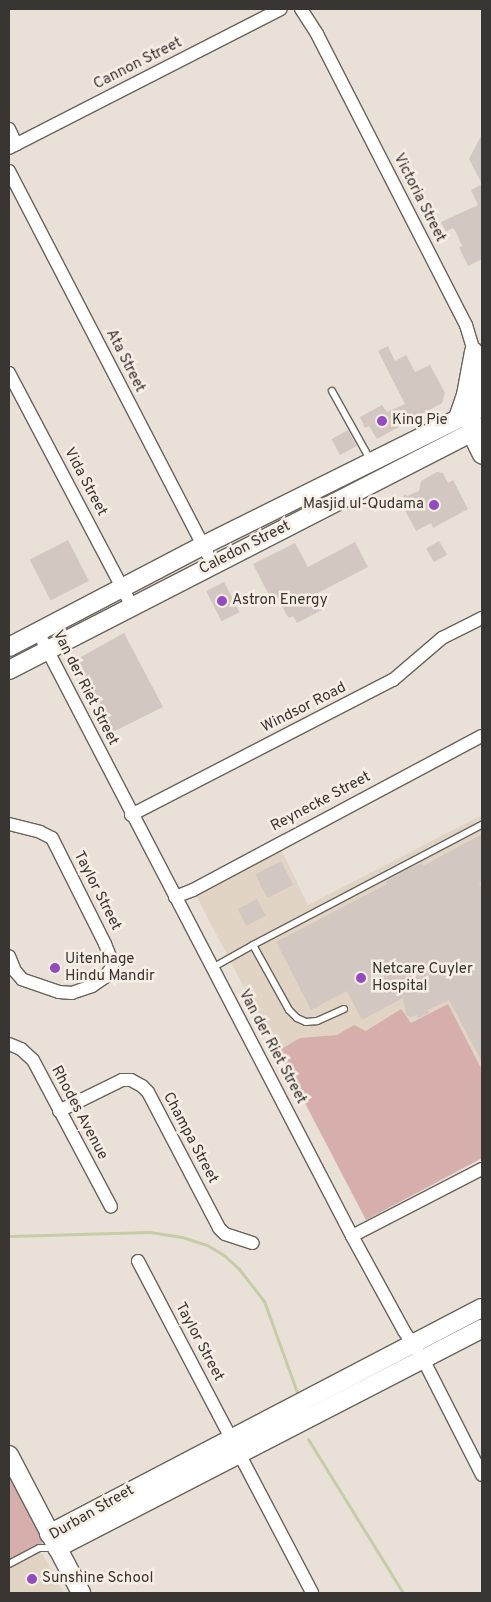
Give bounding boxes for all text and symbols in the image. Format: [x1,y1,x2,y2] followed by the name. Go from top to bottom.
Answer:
[91,34,185,94] street label: Cannon Street
[389,151,449,245] street label: Victoria Street
[101,327,149,395] street label: Ata Street
[392,412,448,430] place label: King Pie
[376,415,388,427] marker: King Pie
[60,445,110,519] street label: Vida Street
[303,496,424,514] place label: Masjid ul-Qudama
[428,499,440,511] marker: Masjid ul-Qudama
[196,517,294,579] street label: Caledon Street
[232,592,328,610] place label: Astron Energy
[216,595,228,607] marker: Astron Energy
[48,627,122,749] street label: Van der Riet Street
[259,679,349,737] street label: Windsor Road
[268,768,374,836] street label: Reynecke Street
[69,848,125,934] street label: Taylor Street
[65,950,155,985] place label: Uitenhage Hindu Mandir
[372,960,473,995] place label: Netcare Cuyler Hospital
[49,962,61,974] marker: Uitenhage Hindu Mandir
[354,971,368,985] marker: Netcare Cuyler Hospital
[234,987,310,1107] street label: Van der Riet Street
[47,1063,111,1163] street label: Rhodes Avenue
[158,1089,222,1187] street label: Champa Street
[171,1300,227,1384] street label: Taylor Street
[47,1482,137,1544] street label: Durban Street
[42,1570,153,1588] place label: Sunshine School
[26,1573,38,1585] marker: Sunshine School

